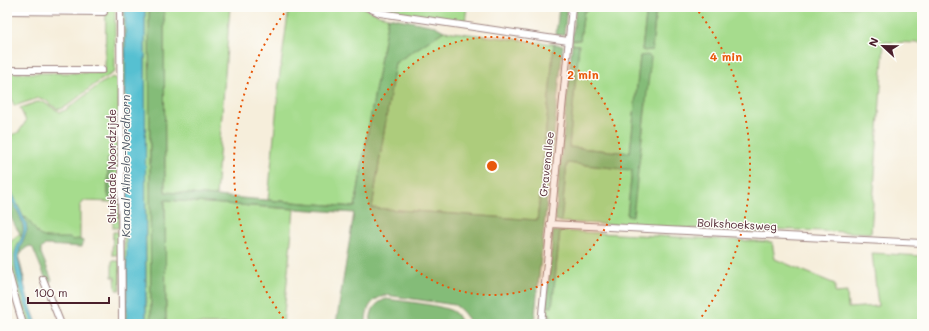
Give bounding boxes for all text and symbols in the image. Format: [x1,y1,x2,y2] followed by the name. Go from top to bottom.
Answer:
[863,26,903,66] north arrow
[865,35,882,49] text: N
[710,48,742,64] text: 4 min
[567,66,599,82] text: 2 min
[117,94,133,237] water label: Kanaal Almelo-Nordhorn
[104,109,119,223] street label: Sluiskade Noordzijde
[535,131,557,197] street label: Gravenallee
[485,159,499,173] centre of rings
[697,214,777,234] street label: Bolkshoeksweg
[28,279,109,305] scale bar
[34,284,68,300] text: 100 m

